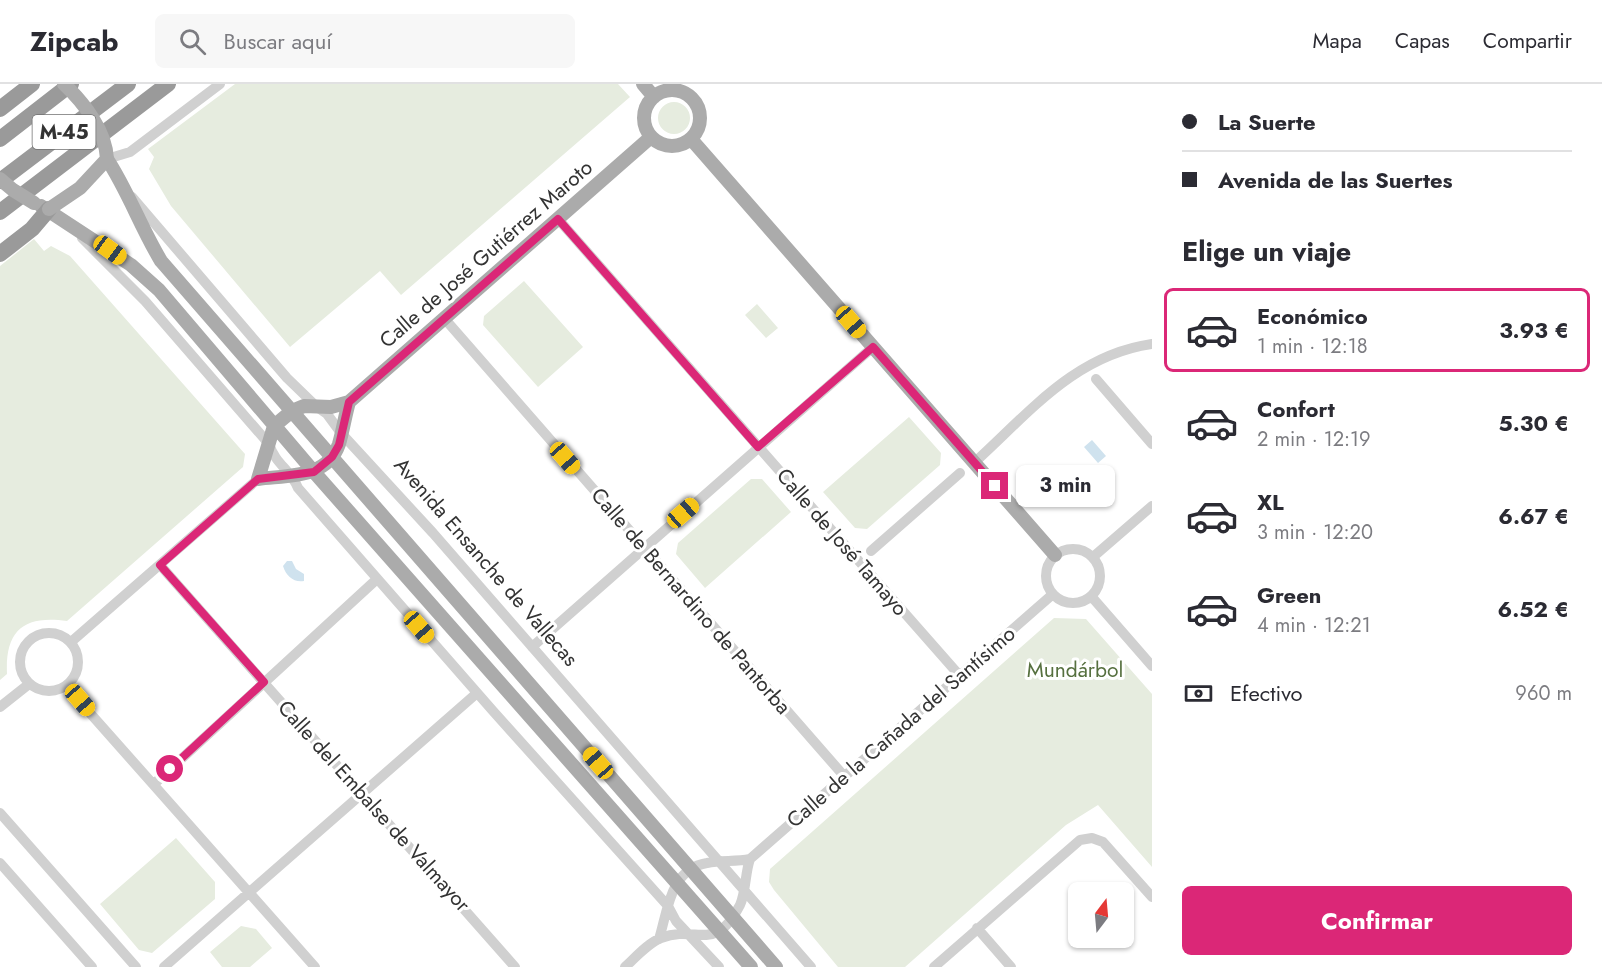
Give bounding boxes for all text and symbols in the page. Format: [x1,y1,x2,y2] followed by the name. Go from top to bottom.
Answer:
[155,14,575,68] search box
[30,21,119,62] text: Zipcab
[176,25,209,58] icon: search
[224,25,332,57] text: Buscar aquí
[1313,26,1362,56] text: Mapa
[1395,26,1450,56] text: Capas
[1483,26,1572,56] text: Compartir
[1218,106,1316,138] text: La Suerte
[32,115,96,149] road number: M-45
[373,153,599,355] street label: Calle de José Gutiérrez Maroto
[1218,164,1453,196] text: Avenida de las Suertes
[90,232,130,268] car
[1182,232,1351,271] text: Elige un viaje
[1257,300,1368,332] text: Económico
[832,303,870,341] car
[1185,303,1239,357] icon: car
[1499,314,1569,346] text: 3.93 €
[1257,332,1368,361] text: 1 min · 12:18
[1257,393,1335,425] text: Confort
[1185,396,1239,450] icon: car
[1498,407,1569,439] text: 5.30 €
[1257,425,1371,454] text: 2 min · 12:19
[546,439,584,477] car
[387,451,585,673] street label: Avenida Ensanche de Vallecas
[769,462,915,622] street label: Calle de José Tamayo
[1016,465,1115,507] callout: 3 min
[1040,471,1091,500] text: 3 min
[981,472,1008,499] route end
[584,481,798,721] street label: Calle de Bernardino de Pantorba
[1257,486,1284,518] text: XL
[1185,489,1239,543] icon: car
[664,494,702,532] car
[1498,500,1569,532] text: 6.67 €
[1257,518,1373,547] text: 3 min · 12:20
[1257,579,1321,611] text: Green
[1185,582,1239,636] icon: car
[1498,593,1569,625] text: 6.52 €
[400,608,438,646] car
[1257,611,1371,640] text: 4 min · 12:21
[780,619,1022,835] street label: Calle de la Cañada del Santísimo
[1027,655,1123,685] park label: Mundárbol
[1182,677,1215,710] icon: cash
[1230,677,1303,709] text: Efectivo
[1515,679,1572,708] text: 960 m
[61,681,99,719] car
[271,694,478,919] street label: Calle del Embalse de Valmayor
[579,744,617,782] car
[156,755,183,782] route start
[1068,882,1134,948] north arrow
[1068,882,1134,948] map controls
[1182,886,1572,955] button: Confirmar

